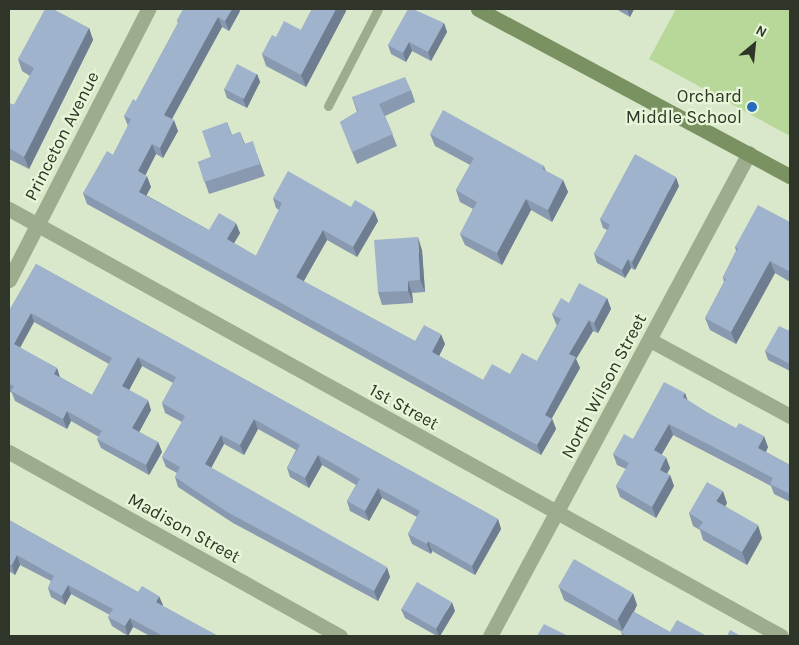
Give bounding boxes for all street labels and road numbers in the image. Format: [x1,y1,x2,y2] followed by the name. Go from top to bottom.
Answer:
[20,68,104,204] street label: Princeton Avenue
[557,310,651,462] street label: North Wilson Street
[366,379,442,435] street label: 1st Street
[124,488,244,568] street label: Madison Street

